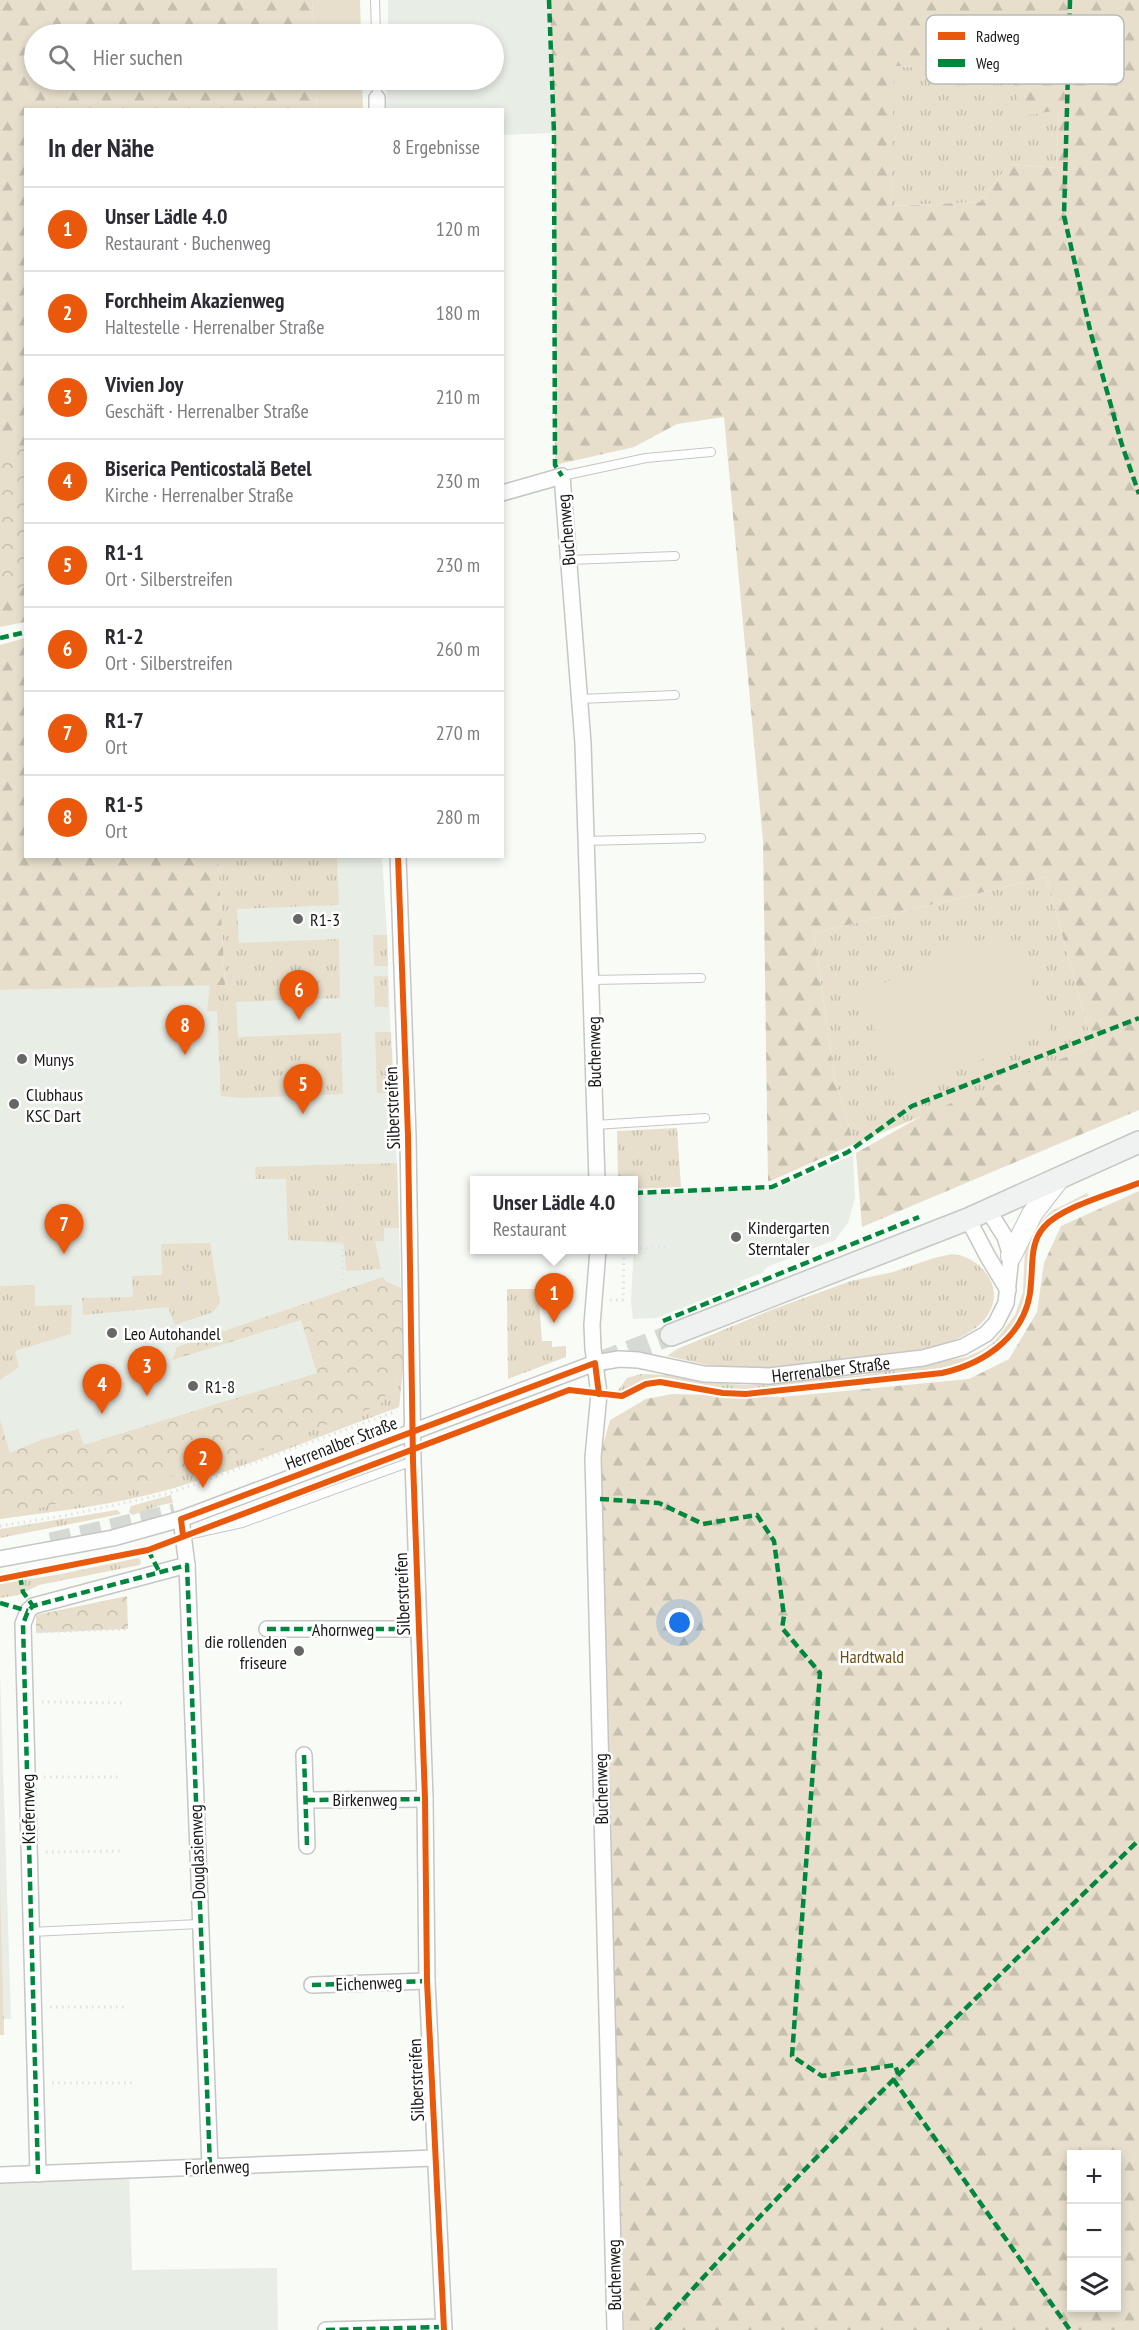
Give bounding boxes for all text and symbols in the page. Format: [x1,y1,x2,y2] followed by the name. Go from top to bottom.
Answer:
[926,15,1124,84] legend
[24,24,504,90] search box
[976,26,1020,46] text: Radweg
[45,41,78,74] icon: search
[93,43,183,71] text: Hier suchen
[976,53,1000,73] text: Weg
[48,131,154,164] text: In der Nähe
[392,134,480,160] text: 8 Ergebnisse
[105,202,228,230] text: Unser Lädle 4.0
[63,216,72,242] text: 1
[436,216,480,242] text: 120 m
[105,230,271,256] text: Restaurant · Buchenweg
[105,286,285,314] text: Forchheim Akazienweg
[63,300,72,326] text: 2
[436,300,480,326] text: 180 m
[105,314,325,340] text: Haltestelle · Herrenalber Straße
[105,370,183,398] text: Vivien Joy
[63,384,72,410] text: 3
[436,384,480,410] text: 210 m
[105,398,309,424] text: Geschäft · Herrenalber Straße
[105,454,312,482] text: Biserica Penticostală Betel
[63,468,72,494] text: 4
[436,468,480,494] text: 230 m
[105,482,293,508] text: Kirche · Herrenalber Straße
[551,493,581,567] street label: Buchenweg
[105,538,144,566] text: R1-1
[63,552,72,578] text: 5
[436,552,480,578] text: 230 m
[105,566,233,592] text: Ort · Silberstreifen
[105,622,144,650] text: R1-2
[63,636,72,662] text: 6
[436,636,480,662] text: 260 m
[105,650,233,676] text: Ort · Silberstreifen
[105,706,144,734] text: R1-7
[63,720,72,746] text: 7
[436,720,480,746] text: 270 m
[105,734,127,760] text: Ort
[105,790,144,818] text: R1-5
[63,804,72,830] text: 8
[436,804,480,830] text: 280 m
[105,818,127,844] text: Ort
[310,908,340,931] place label: R1-3
[291,912,305,926] marker: R1-3
[280,970,318,1020] pin: 6
[166,1006,204,1055] pin: 8
[582,1016,606,1088] street label: Buchenweg
[34,1048,74,1071] place label: Munys
[15,1052,29,1066] marker: Munys
[284,1064,322,1114] pin: 5
[379,1066,405,1150] street label: Silberstreifen
[26,1083,83,1127] place label: Clubhaus KSC Dart
[7,1097,21,1111] marker: Clubhaus KSC Dart
[470,1176,638,1254] popup
[493,1188,615,1216] text: Unser Lädle 4.0
[44,1204,84,1254] pin: 7
[493,1216,566,1242] text: Restaurant
[748,1216,829,1260] place label: Kindergarten Sterntaler
[729,1230,743,1244] marker: Kindergarten Sterntaler
[534,1274,574,1323] pin: 1
[124,1322,221,1345] place label: Leo Autohandel
[105,1326,119,1340] marker: Leo Autohandel
[128,1346,166,1396] pin: 3
[770,1350,891,1387] street label: Herrenalber Straße
[82,1364,122,1414] pin: 4
[205,1375,235,1398] place label: R1-8
[186,1379,200,1393] marker: R1-8
[281,1411,401,1475] street label: Herrenalber Straße
[184,1438,222,1488] pin: 2
[389,1552,415,1636] street label: Silberstreifen
[665,1608,694,1637] your location
[312,1618,374,1641] street label: Ahornweg
[204,1630,287,1674] place label: die rollenden friseure
[292,1644,306,1658] marker: die rollenden friseure
[840,1645,904,1668] park label: Hardtwald
[589,1753,613,1825] street label: Buchenweg
[16,1774,40,1844] street label: Kiefernweg
[333,1788,397,1811] street label: Birkenweg
[184,1804,210,1900] street label: Douglasienweg
[335,1970,403,1996] street label: Eichenweg
[403,2038,429,2122] street label: Silberstreifen
[1067,2150,1121,2312] map controls
[1067,2150,1121,2204] button: +
[184,2154,250,2180] street label: Forlenweg
[1067,2204,1121,2258] button: −
[602,2239,626,2311] street label: Buchenweg
[1067,2258,1121,2312] button: layers

